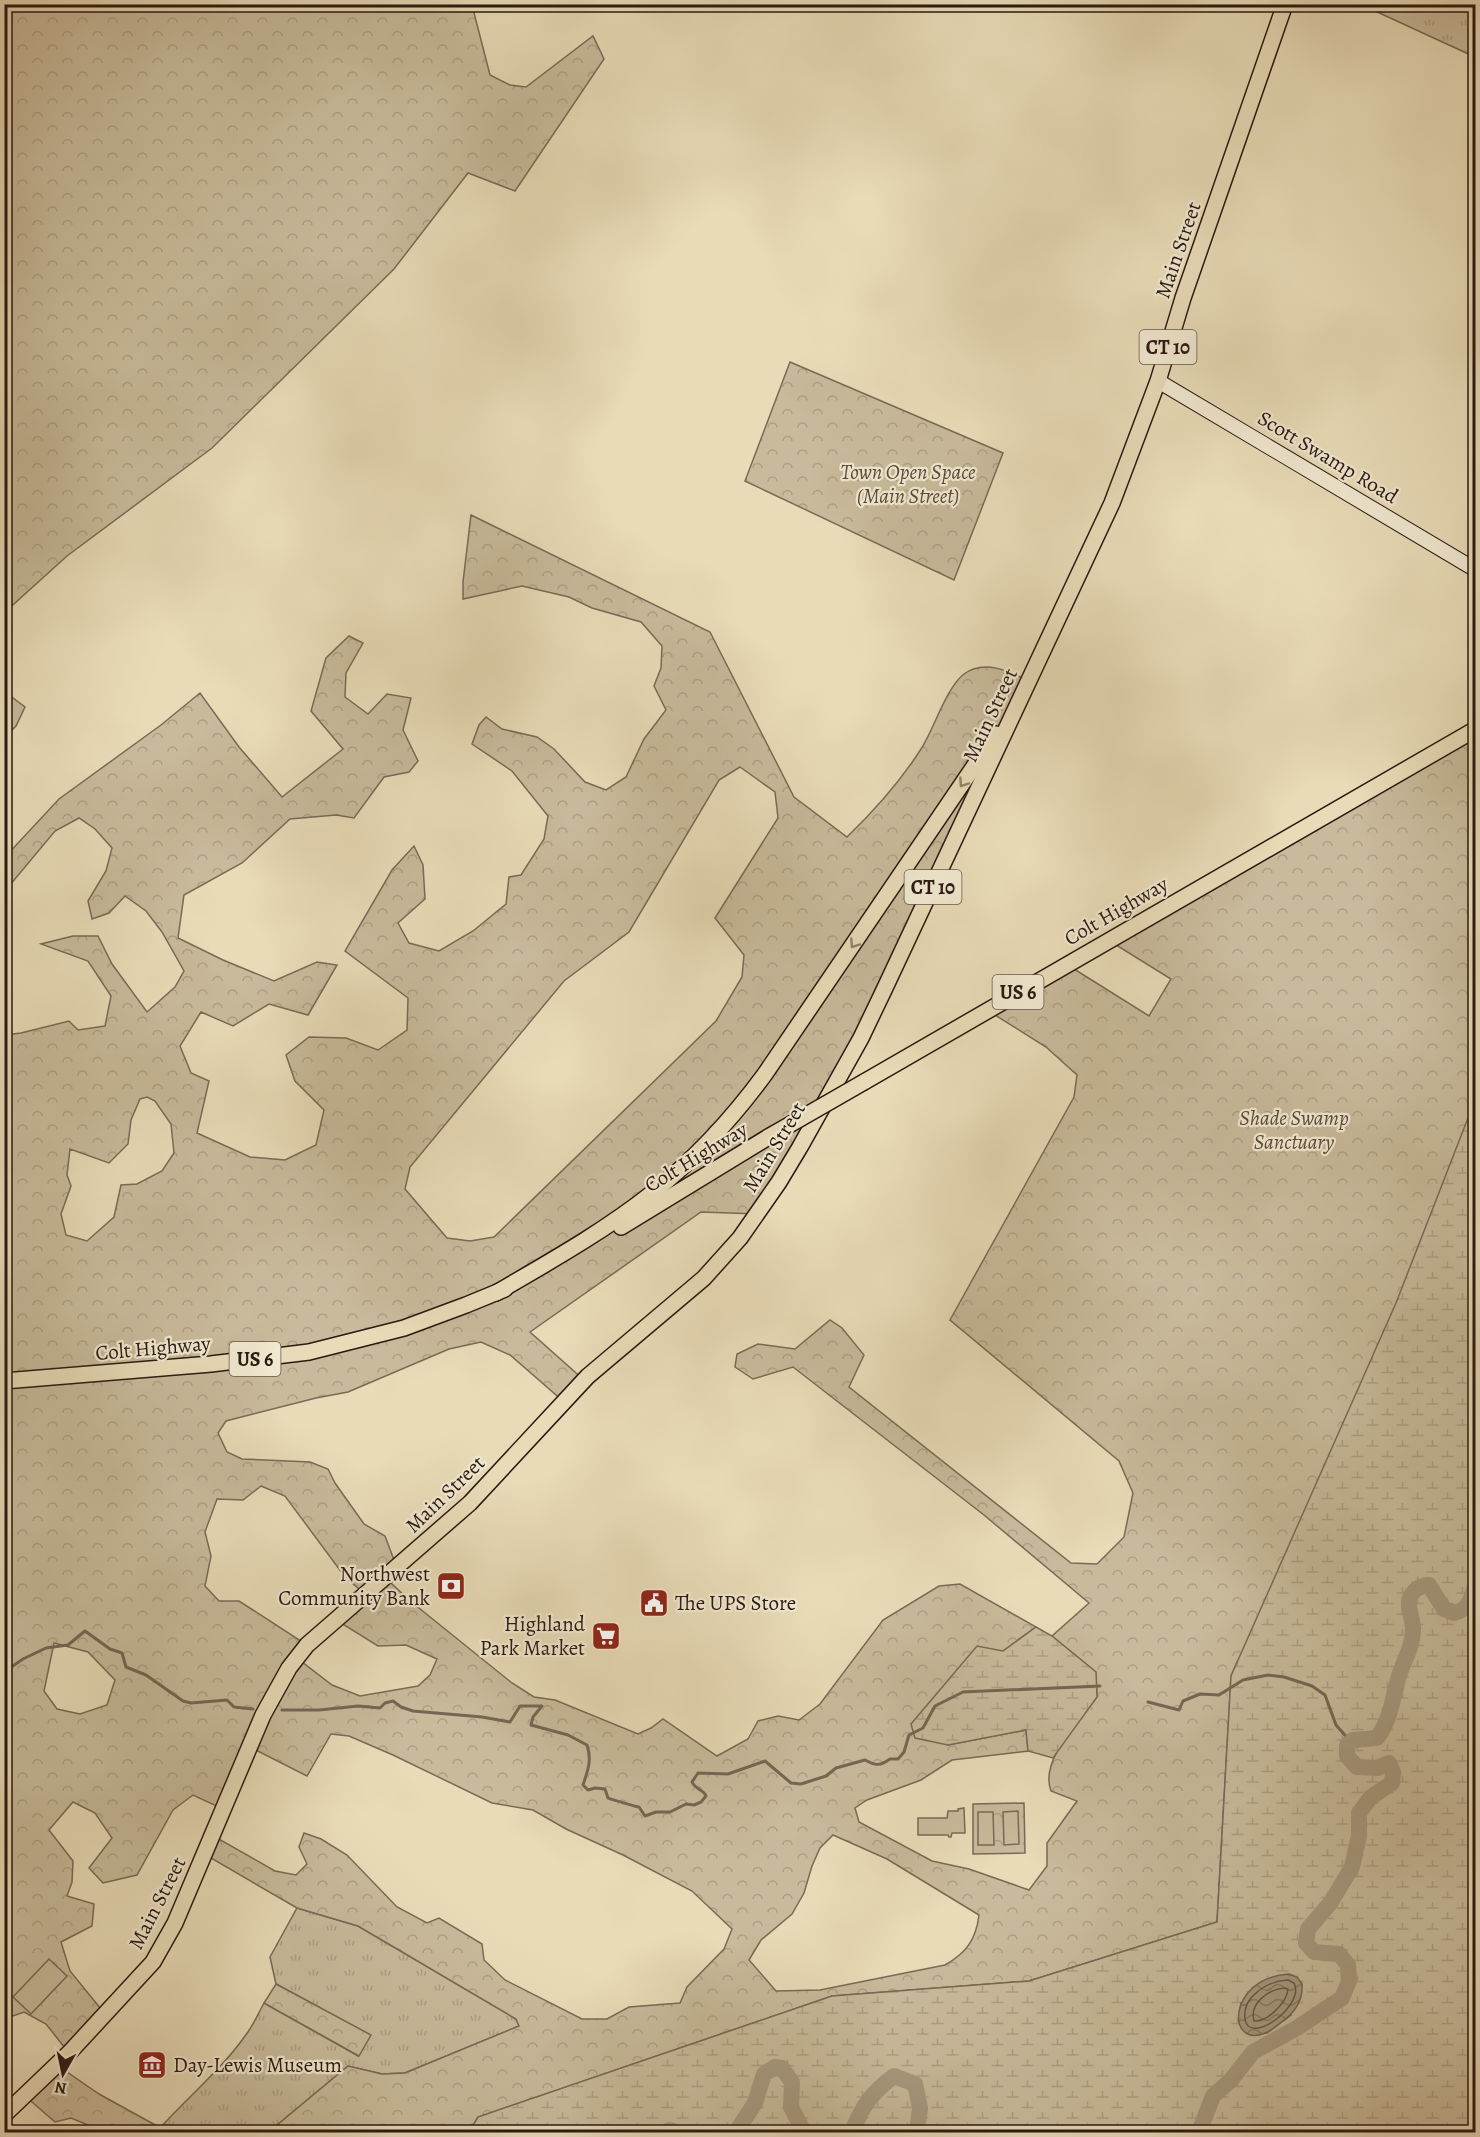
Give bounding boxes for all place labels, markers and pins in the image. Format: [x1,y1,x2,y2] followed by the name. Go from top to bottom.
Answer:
[278,1560,431,1612] place label: Northwest Community Bank
[435,1570,467,1602] bank icon: Northwest Community Bank
[638,1587,670,1619] public building icon: The UPS Store
[675,1589,796,1617] place label: The UPS Store
[480,1610,586,1662] place label: Highland Park Market
[590,1620,622,1652] supermarket icon: Highland Park Market
[136,2049,168,2081] museum icon: Day-Lewis Museum
[173,2051,342,2079] place label: Day-Lewis Museum

